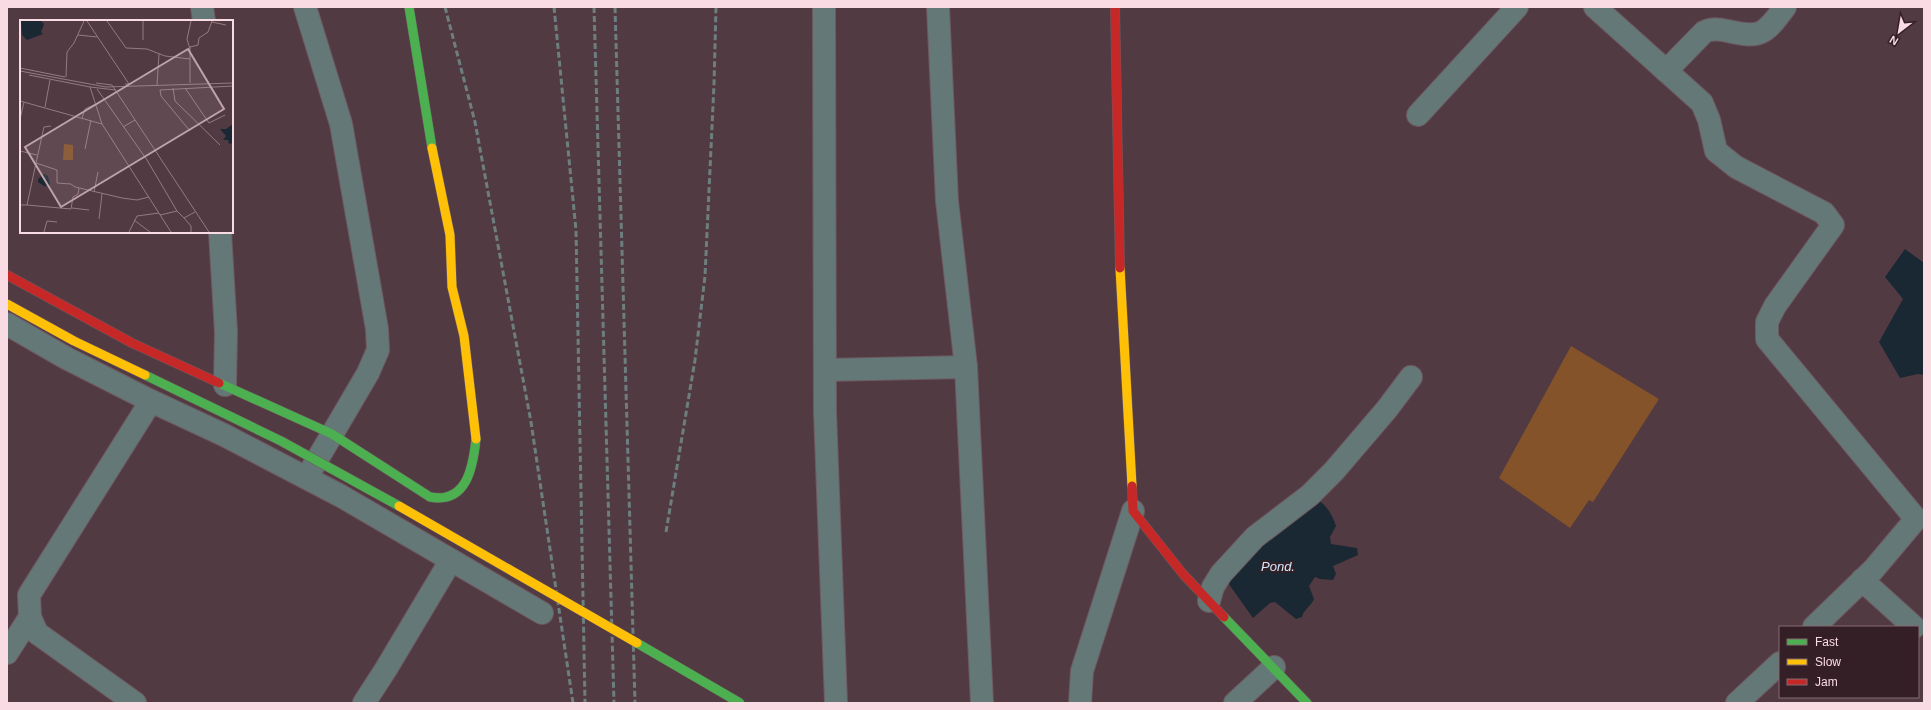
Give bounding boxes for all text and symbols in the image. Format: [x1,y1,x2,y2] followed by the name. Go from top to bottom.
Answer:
[1879,12,1919,52] north arrow
[20,20,233,233] inset map
[1887,33,1900,48] text: N
[1261,559,1295,574] water label: Pond.
[1779,626,1919,698] legend
[1815,635,1839,649] text: Fast
[1815,655,1841,669] text: Slow
[1815,675,1838,689] text: Jam

